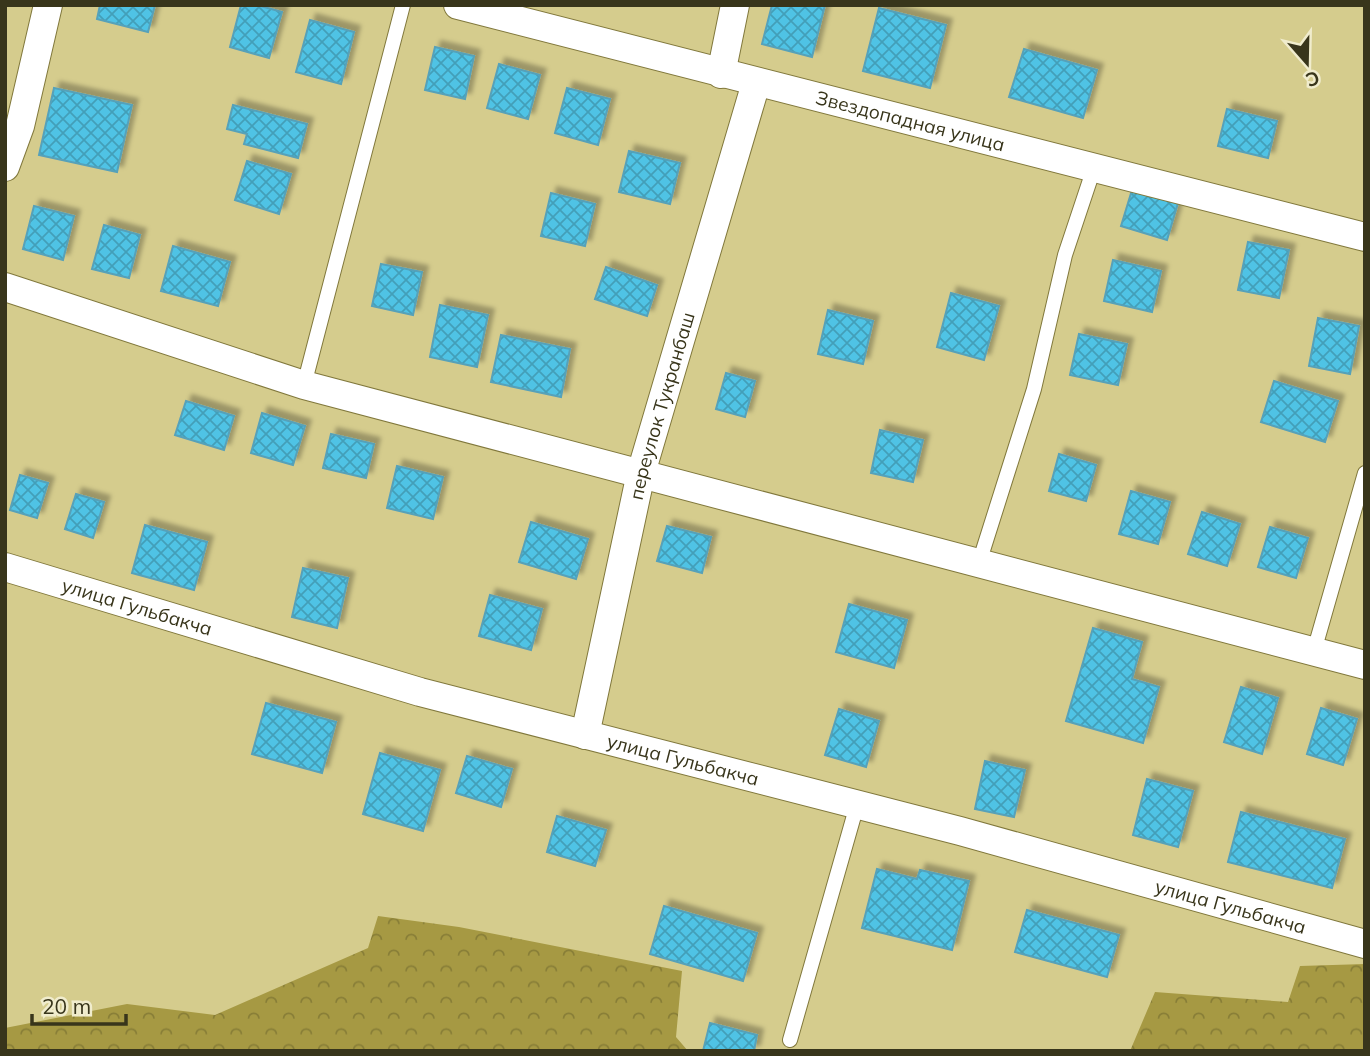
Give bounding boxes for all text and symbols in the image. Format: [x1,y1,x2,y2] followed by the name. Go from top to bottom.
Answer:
[1272,28,1342,98] north arrow
[1303,65,1323,92] text: С
[813,85,1008,156] street label: Звездопадная улица
[624,309,700,502] street label: переулок Тукранбаш
[59,573,215,641] street label: улица Гульбакча
[605,729,761,791] street label: улица Гульбакча
[1152,874,1309,939] street label: улица Гульбакча
[32,982,126,1026] scale bar
[42,993,91,1019] text: 20 m

